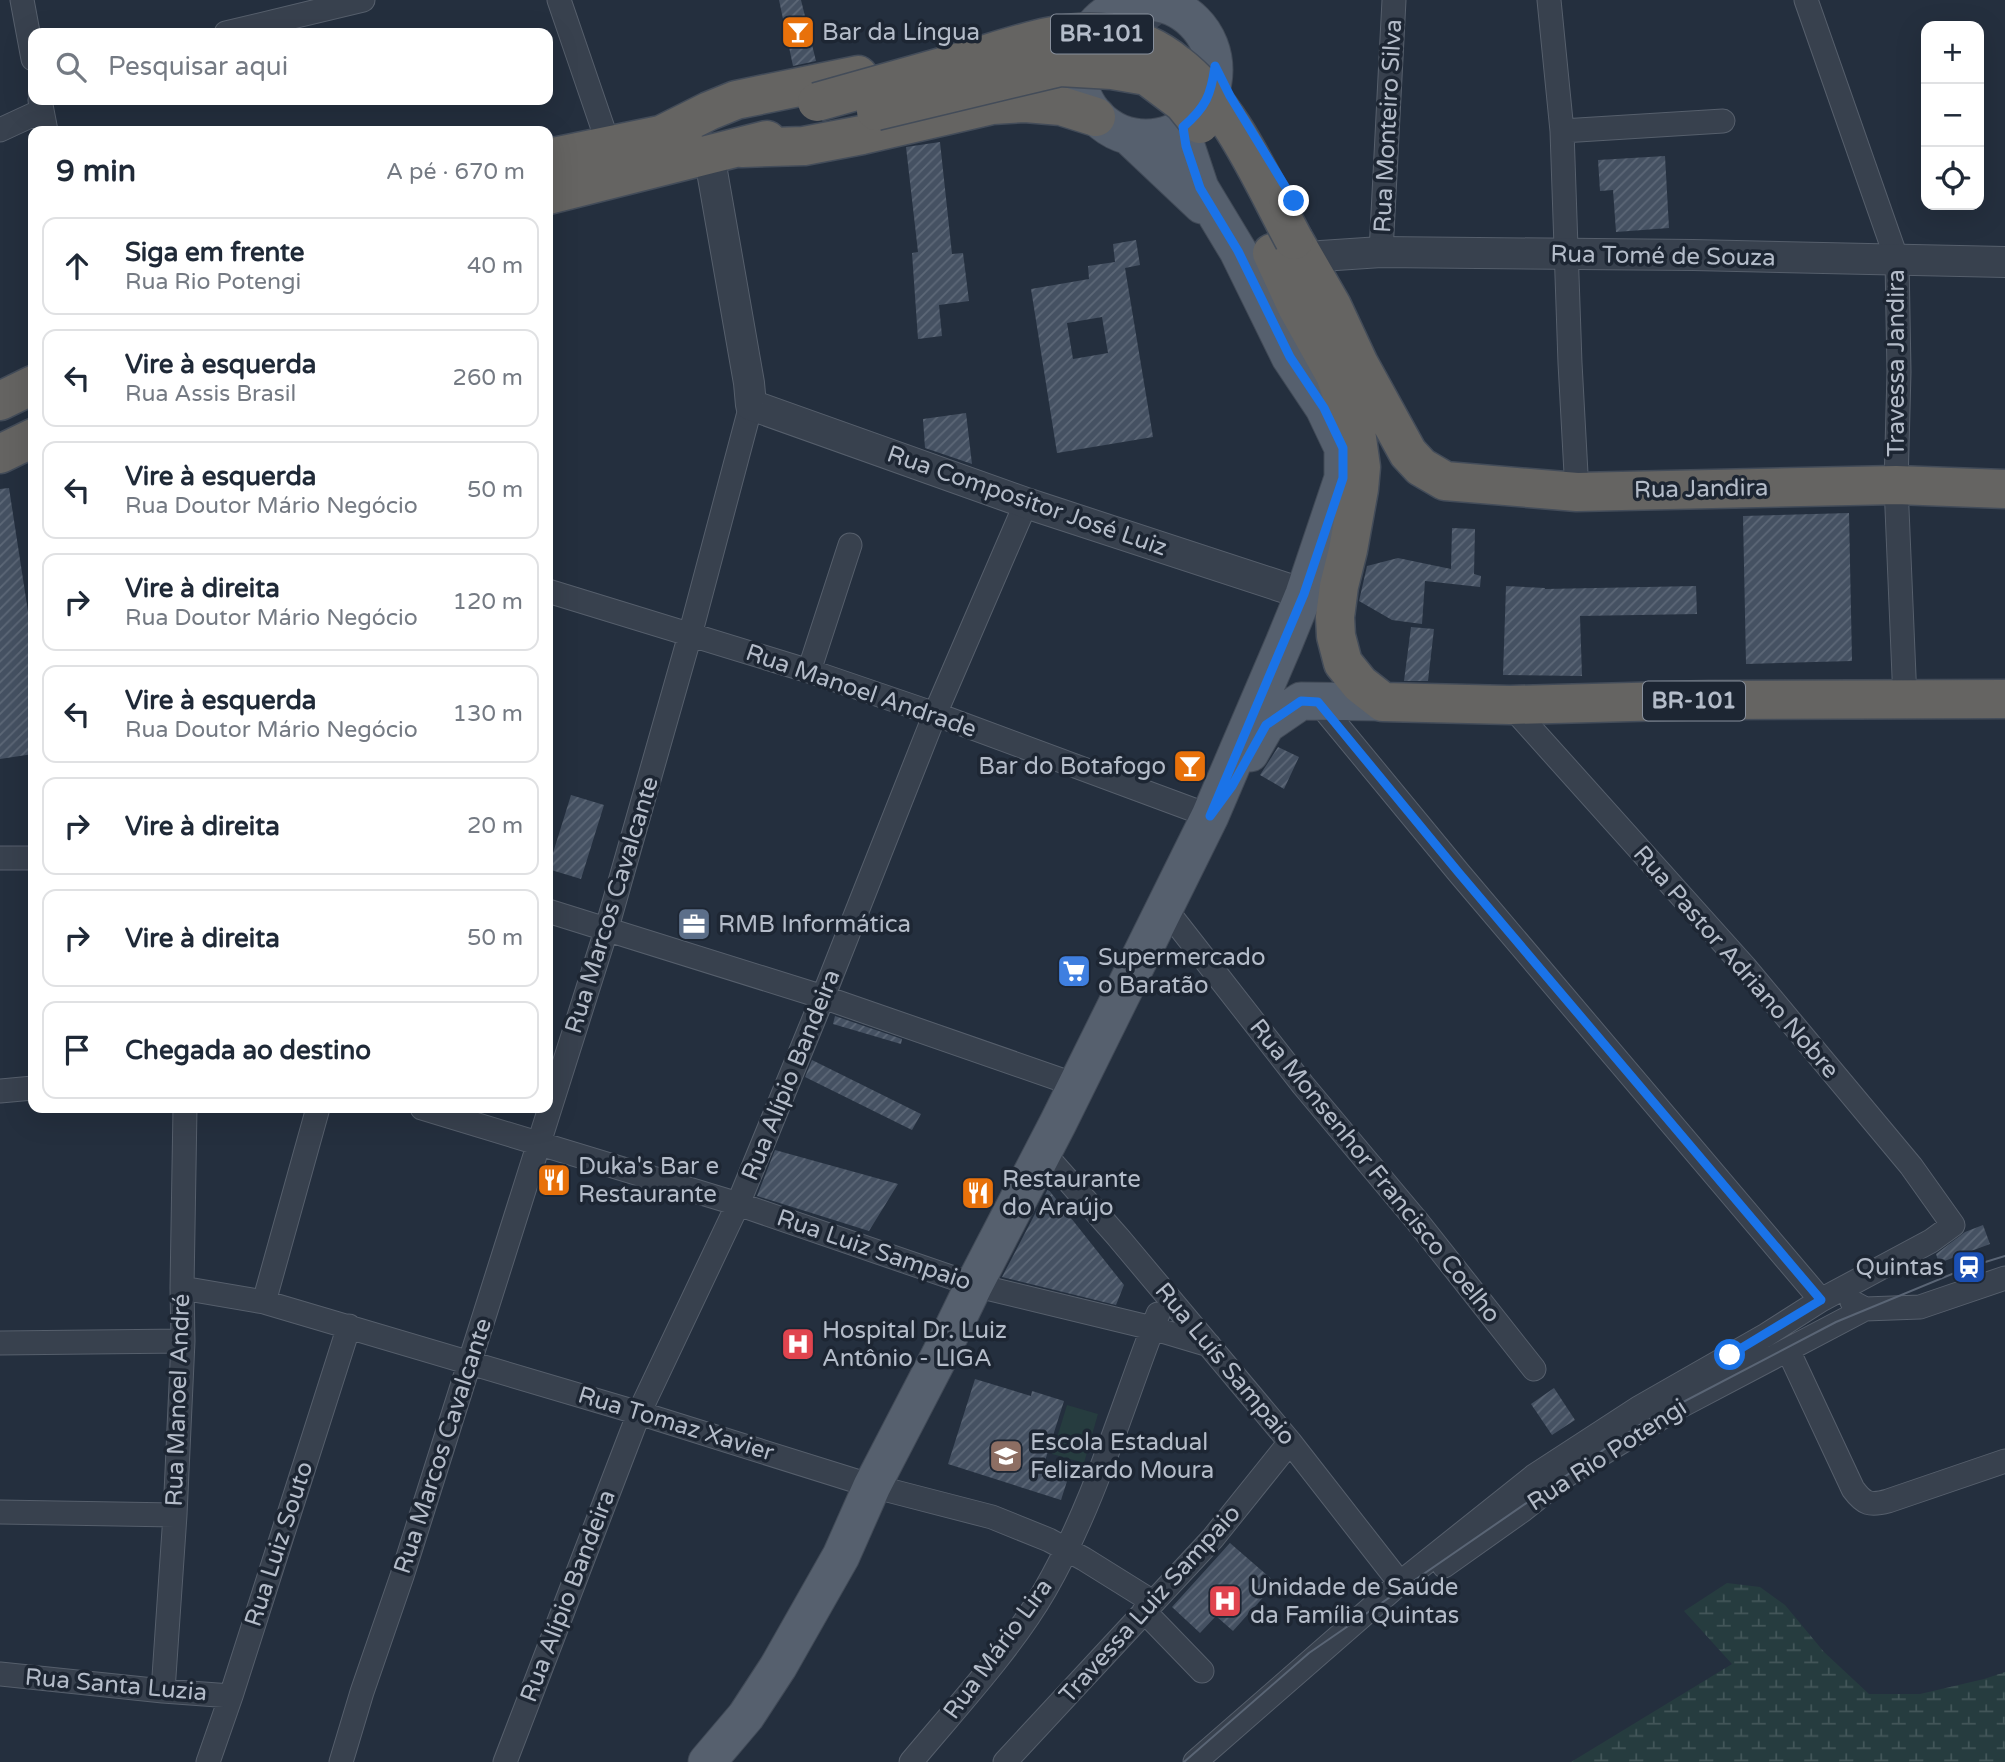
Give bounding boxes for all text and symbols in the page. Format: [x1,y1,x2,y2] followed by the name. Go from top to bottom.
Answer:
[779,13,817,51] bar icon: Bar da Língua
[1051,14,1153,54] road number: BR-101
[822,18,980,47] place label: Bar da Língua
[1368,18,1408,234] street label: Rua Monteiro Silva
[1921,21,1984,210] map controls
[1921,21,1984,84] button: +
[28,28,553,105] search box
[52,48,90,86] icon: search
[108,51,288,82] text: Pesquisar aqui
[1921,84,1984,147] button: −
[1921,147,1984,210] button: locate
[56,153,136,190] text: 9 min
[386,158,525,186] text: A pé · 670 m
[1278,185,1309,216] route end
[125,237,305,268] text: Siga em frente
[1550,240,1776,272] street label: Rua Tomé de Souza
[58,247,96,285] icon: ahead
[467,252,523,280] text: 40 m
[125,268,301,296] text: Rua Rio Potengi
[1882,269,1911,457] street label: Travessa Jandira
[125,349,316,380] text: Vire à esquerda
[58,359,96,397] icon: left
[453,364,523,392] text: 260 m
[125,380,296,408] text: Rua Assis Brasil
[883,439,1171,563] street label: Rua Compositor José Luiz
[125,461,316,492] text: Vire à esquerda
[58,471,96,509] icon: left
[1633,473,1769,505] street label: Rua Jandira
[467,476,523,504] text: 50 m
[125,492,418,520] text: Rua Doutor Mário Negócio
[125,573,280,604] text: Vire à direita
[58,583,96,621] icon: right
[453,588,523,616] text: 120 m
[125,604,418,632] text: Rua Doutor Mário Negócio
[742,638,980,744] street label: Rua Manoel Andrade
[1643,681,1745,720] road number: BR-101
[125,685,316,716] text: Vire à esquerda
[58,695,96,733] icon: left
[453,700,523,728] text: 130 m
[125,716,418,744] text: Rua Doutor Mário Negócio
[1171,747,1209,785] bar icon: Bar do Botafogo
[978,752,1166,781] place label: Bar do Botafogo
[559,773,665,1037] street label: Rua Marcos Cavalcante
[58,807,96,845] icon: right
[125,811,280,842] text: Vire à direita
[467,812,523,840] text: 20 m
[1627,840,1845,1084] street label: Rua Pastor Adriano Nobre
[675,905,713,943] office icon: RMB Informática
[718,910,911,939] place label: RMB Informática
[58,919,96,957] icon: right
[125,923,280,954] text: Vire à direita
[467,924,523,952] text: 50 m
[1098,943,1266,1000] place label: Supermercado o Baratão
[1055,952,1093,990] supermarket icon: Supermercado o Baratão
[735,965,847,1185] street label: Rua Alípio Bandeira
[1243,1013,1507,1329] street label: Rua Monsenhor Francisco Coelho
[58,1031,96,1069] icon: arrive
[125,1035,371,1066] text: Chegada ao destino
[578,1152,719,1209] place label: Duka's Bar e Restaurante
[535,1161,573,1199] restaurant icon: Duka's Bar e Restaurante
[1002,1165,1141,1222] place label: Restaurante do Araújo
[959,1174,997,1212] restaurant icon: Restaurante do Araújo
[773,1203,975,1297] street label: Rua Luiz Sampaio
[1950,1248,1988,1286] station icon: Quintas
[1856,1253,1944,1282] place label: Quintas
[1149,1277,1301,1451] street label: Rua Luís Sampaio
[160,1293,196,1507] street label: Rua Manoel André
[388,1314,498,1578] street label: Rua Marcos Cavalcante
[822,1316,1007,1373] place label: Hospital Dr. Luiz Antônio - LIGA
[779,1325,817,1363] hospital icon: Hospital Dr. Luiz Antônio - LIGA
[1714,1339,1745,1370] route start
[574,1380,778,1468] street label: Rua Tomaz Xavier
[1522,1393,1692,1517] street label: Rua Rio Potengi
[1030,1428,1214,1485] place label: Escola Estadual Felizardo Moura
[987,1437,1025,1475] school or university icon: Escola Estadual Felizardo Moura
[239,1458,319,1630] street label: Rua Luiz Souto
[514,1486,622,1706] street label: Rua Alípio Bandeira
[1053,1499,1247,1709] street label: Travessa Luiz Sampaio
[937,1573,1059,1725] street label: Rua Mário Lira
[1250,1573,1459,1630] place label: Unidade de Saúde da Família Quintas
[1206,1582,1244,1620] hospital icon: Unidade de Saúde da Família Quintas
[24,1663,208,1707] street label: Rua Santa Luzia

